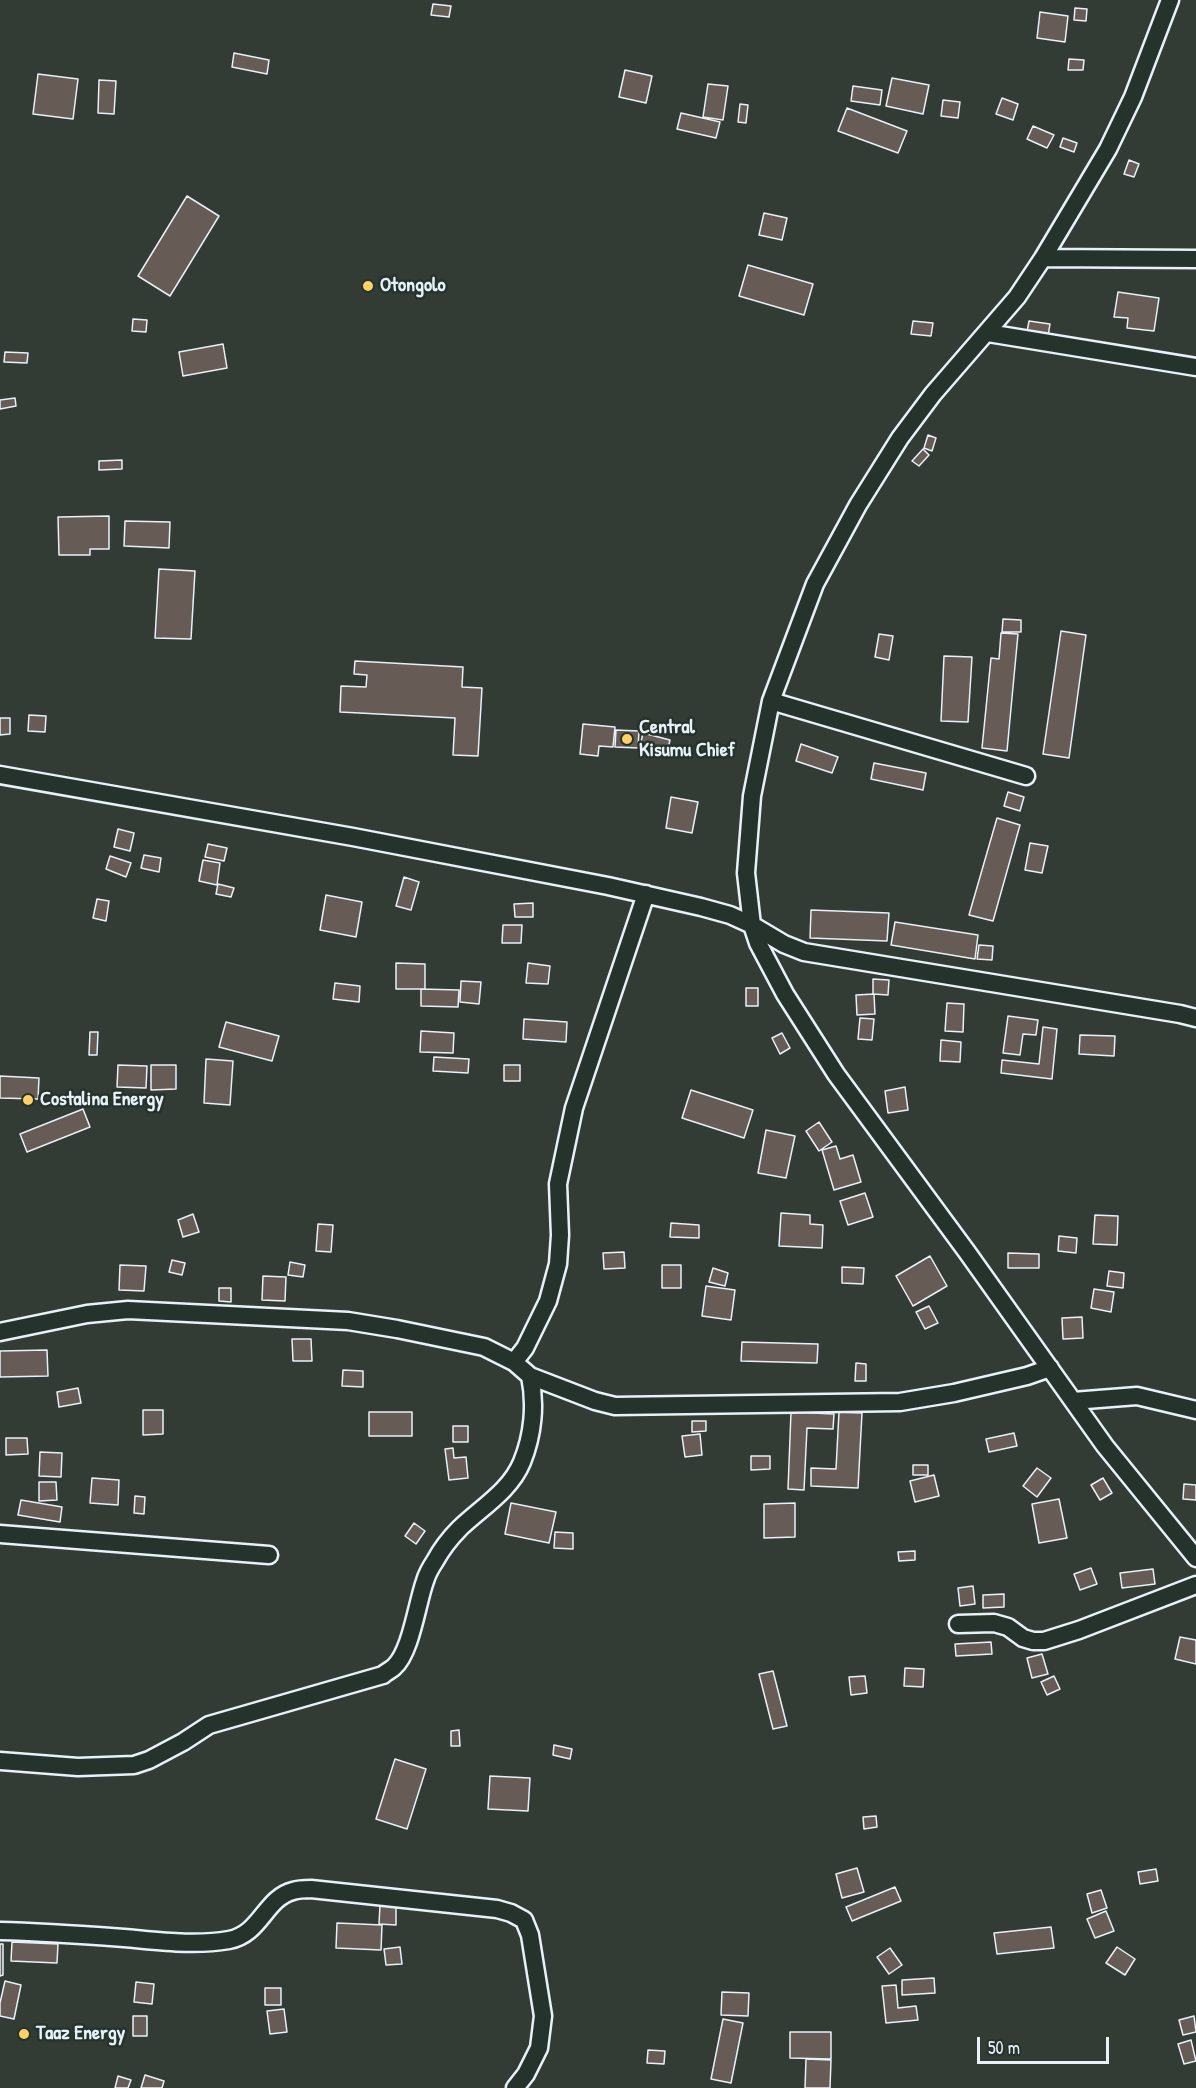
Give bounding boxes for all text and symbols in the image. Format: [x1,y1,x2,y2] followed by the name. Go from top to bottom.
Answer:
[380,274,445,298] place label: Otongolo
[361,279,375,293] marker: Otongolo
[639,716,735,763] place label: Central Kisumu Chief
[620,732,634,746] marker: Central Kisumu Chief
[40,1088,164,1112] place label: Costalina Energy
[21,1093,35,1107] marker: Costalina Energy
[36,2022,125,2046] place label: Taaz Energy
[980,2025,1112,2063] scale bar
[17,2027,31,2041] marker: Taaz Energy
[988,2035,1020,2060] text: 50 m

